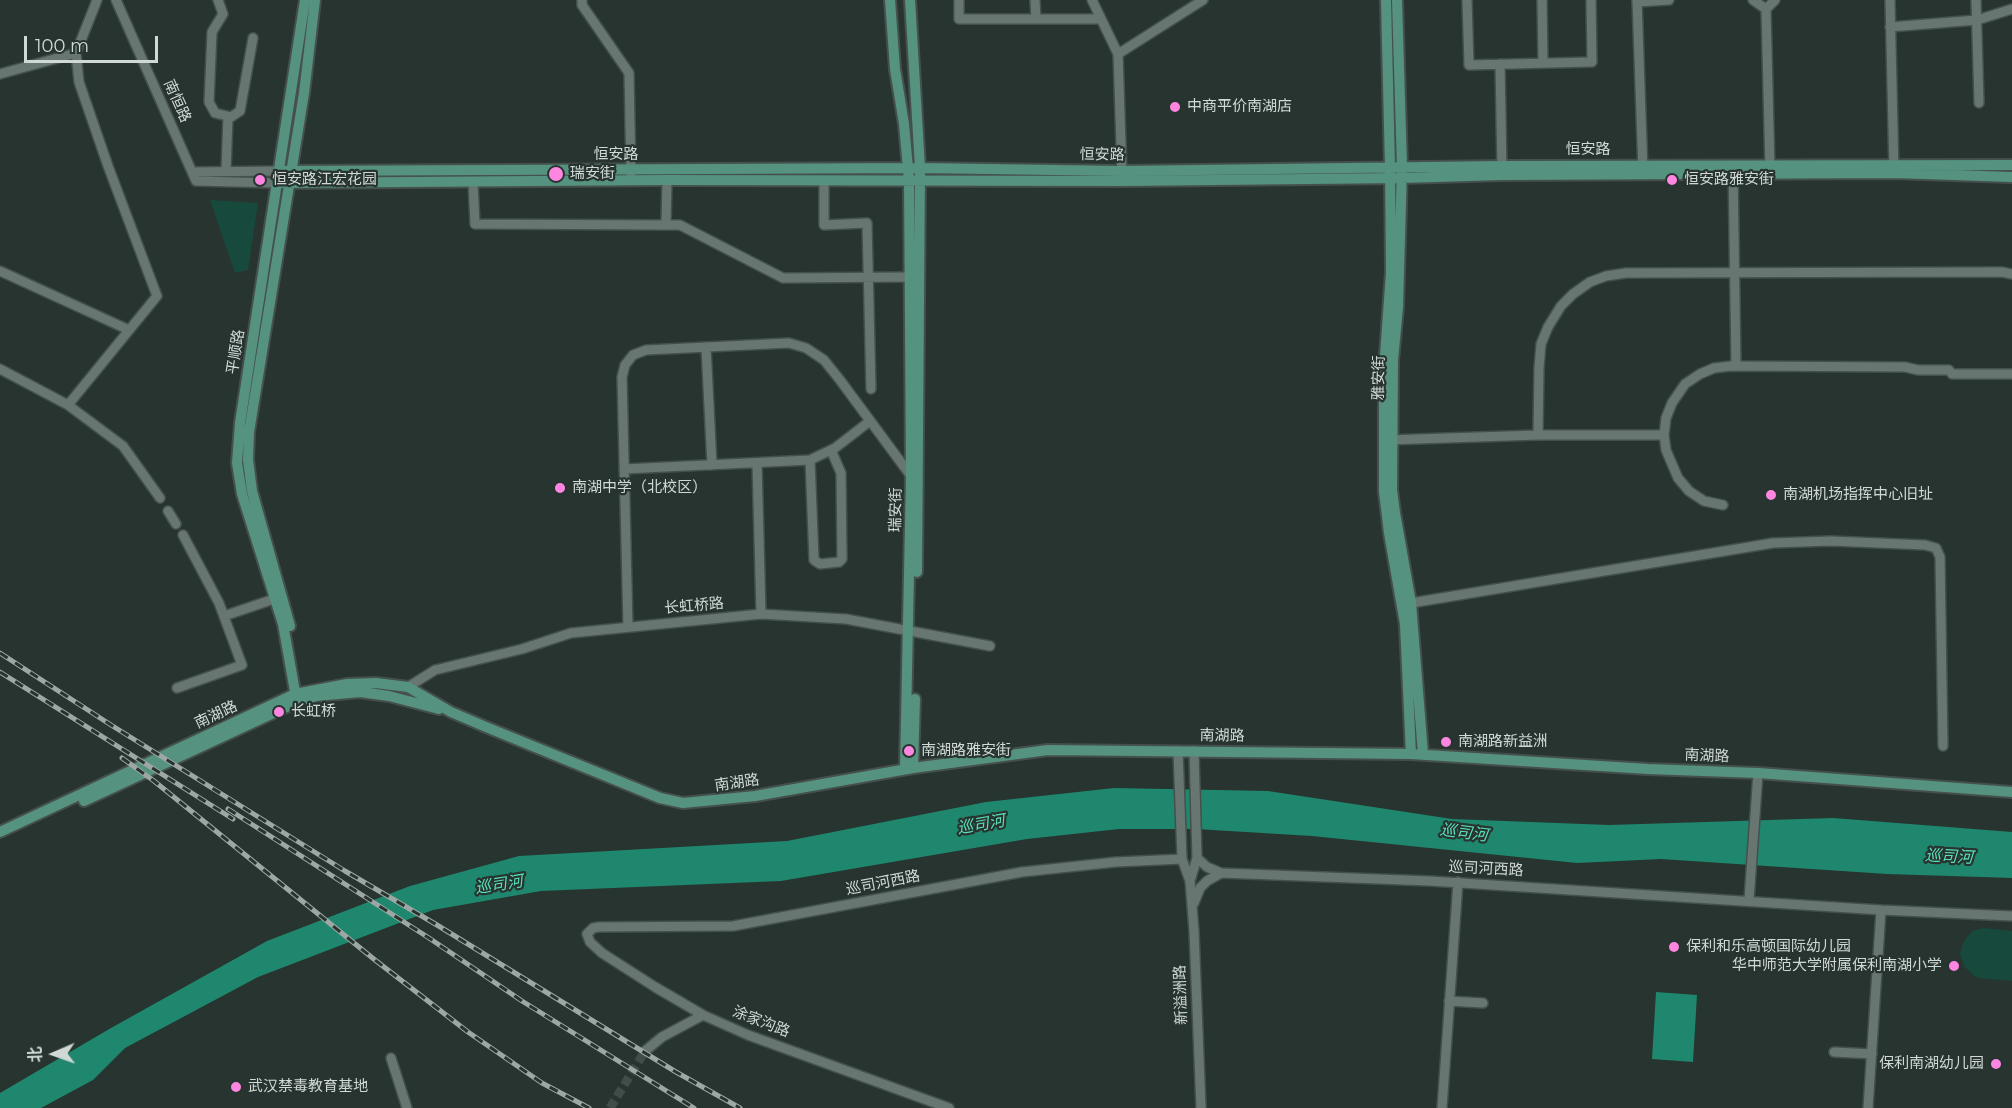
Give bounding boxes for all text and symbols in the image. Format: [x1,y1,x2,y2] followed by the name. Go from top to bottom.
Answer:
[27,24,160,62] scale bar
[35,35,89,57] text: 100 m
[160,77,194,125] street label: 南恒路
[1187,98,1292,116] place label: 中商平价南湖店
[1168,100,1182,114] marker: 中商平价南湖店
[1566,141,1610,159] street label: 恒安路
[594,146,638,164] street label: 恒安路
[1079,146,1125,164] street label: 恒安路
[547,165,565,183] marker: 瑞安街
[570,165,615,183] place label: 瑞安街
[272,171,377,189] place label: 恒安路江宏花园
[1684,171,1774,189] place label: 恒安路雅安街
[253,173,267,187] marker: 恒安路江宏花园
[1665,173,1679,187] marker: 恒安路雅安街
[224,328,248,376] street label: 平顺路
[1370,355,1388,401] street label: 雅安街
[572,479,707,497] place label: 南湖中学（北校区）
[553,481,567,495] marker: 南湖中学（北校区）
[1783,486,1933,504] place label: 南湖机场指挥中心旧址
[887,487,905,533] street label: 瑞安街
[1764,488,1778,502] marker: 南湖机场指挥中心旧址
[663,594,725,618] street label: 长虹桥路
[192,697,240,733] street label: 南湖路
[291,703,336,721] place label: 长虹桥
[272,705,286,719] marker: 长虹桥
[1199,727,1245,745] street label: 南湖路
[1458,733,1548,751] place label: 南湖路新益洲
[1439,735,1453,749] marker: 南湖路新益洲
[921,742,1011,760] place label: 南湖路雅安街
[902,744,916,758] marker: 南湖路雅安街
[1684,746,1730,766] street label: 南湖路
[713,771,761,795] street label: 南湖路
[956,811,1006,839] water label: 巡司河
[1439,821,1489,845] water label: 巡司河
[1925,846,1973,868] water label: 巡司河
[1448,858,1524,880] street label: 巡司河西路
[844,867,922,899] street label: 巡司河西路
[474,872,524,898] water label: 巡司河
[1686,938,1851,956] place label: 保利和乐高顿国际幼儿园
[1667,940,1681,954] marker: 保利和乐高顿国际幼儿园
[1732,957,1942,975] place label: 华中师范大学附属保利南湖小学
[1947,959,1961,973] marker: 华中师范大学附属保利南湖小学
[1171,965,1191,1025] street label: 新溢洲路
[730,1003,792,1041] street label: 涂家沟路
[24,1024,84,1084] north arrow
[26,1046,45,1063] text: 北
[1879,1055,1984,1073] place label: 保利南湖幼儿园
[1989,1057,2003,1071] marker: 保利南湖幼儿园
[248,1078,368,1096] place label: 武汉禁毒教育基地
[229,1080,243,1094] marker: 武汉禁毒教育基地

